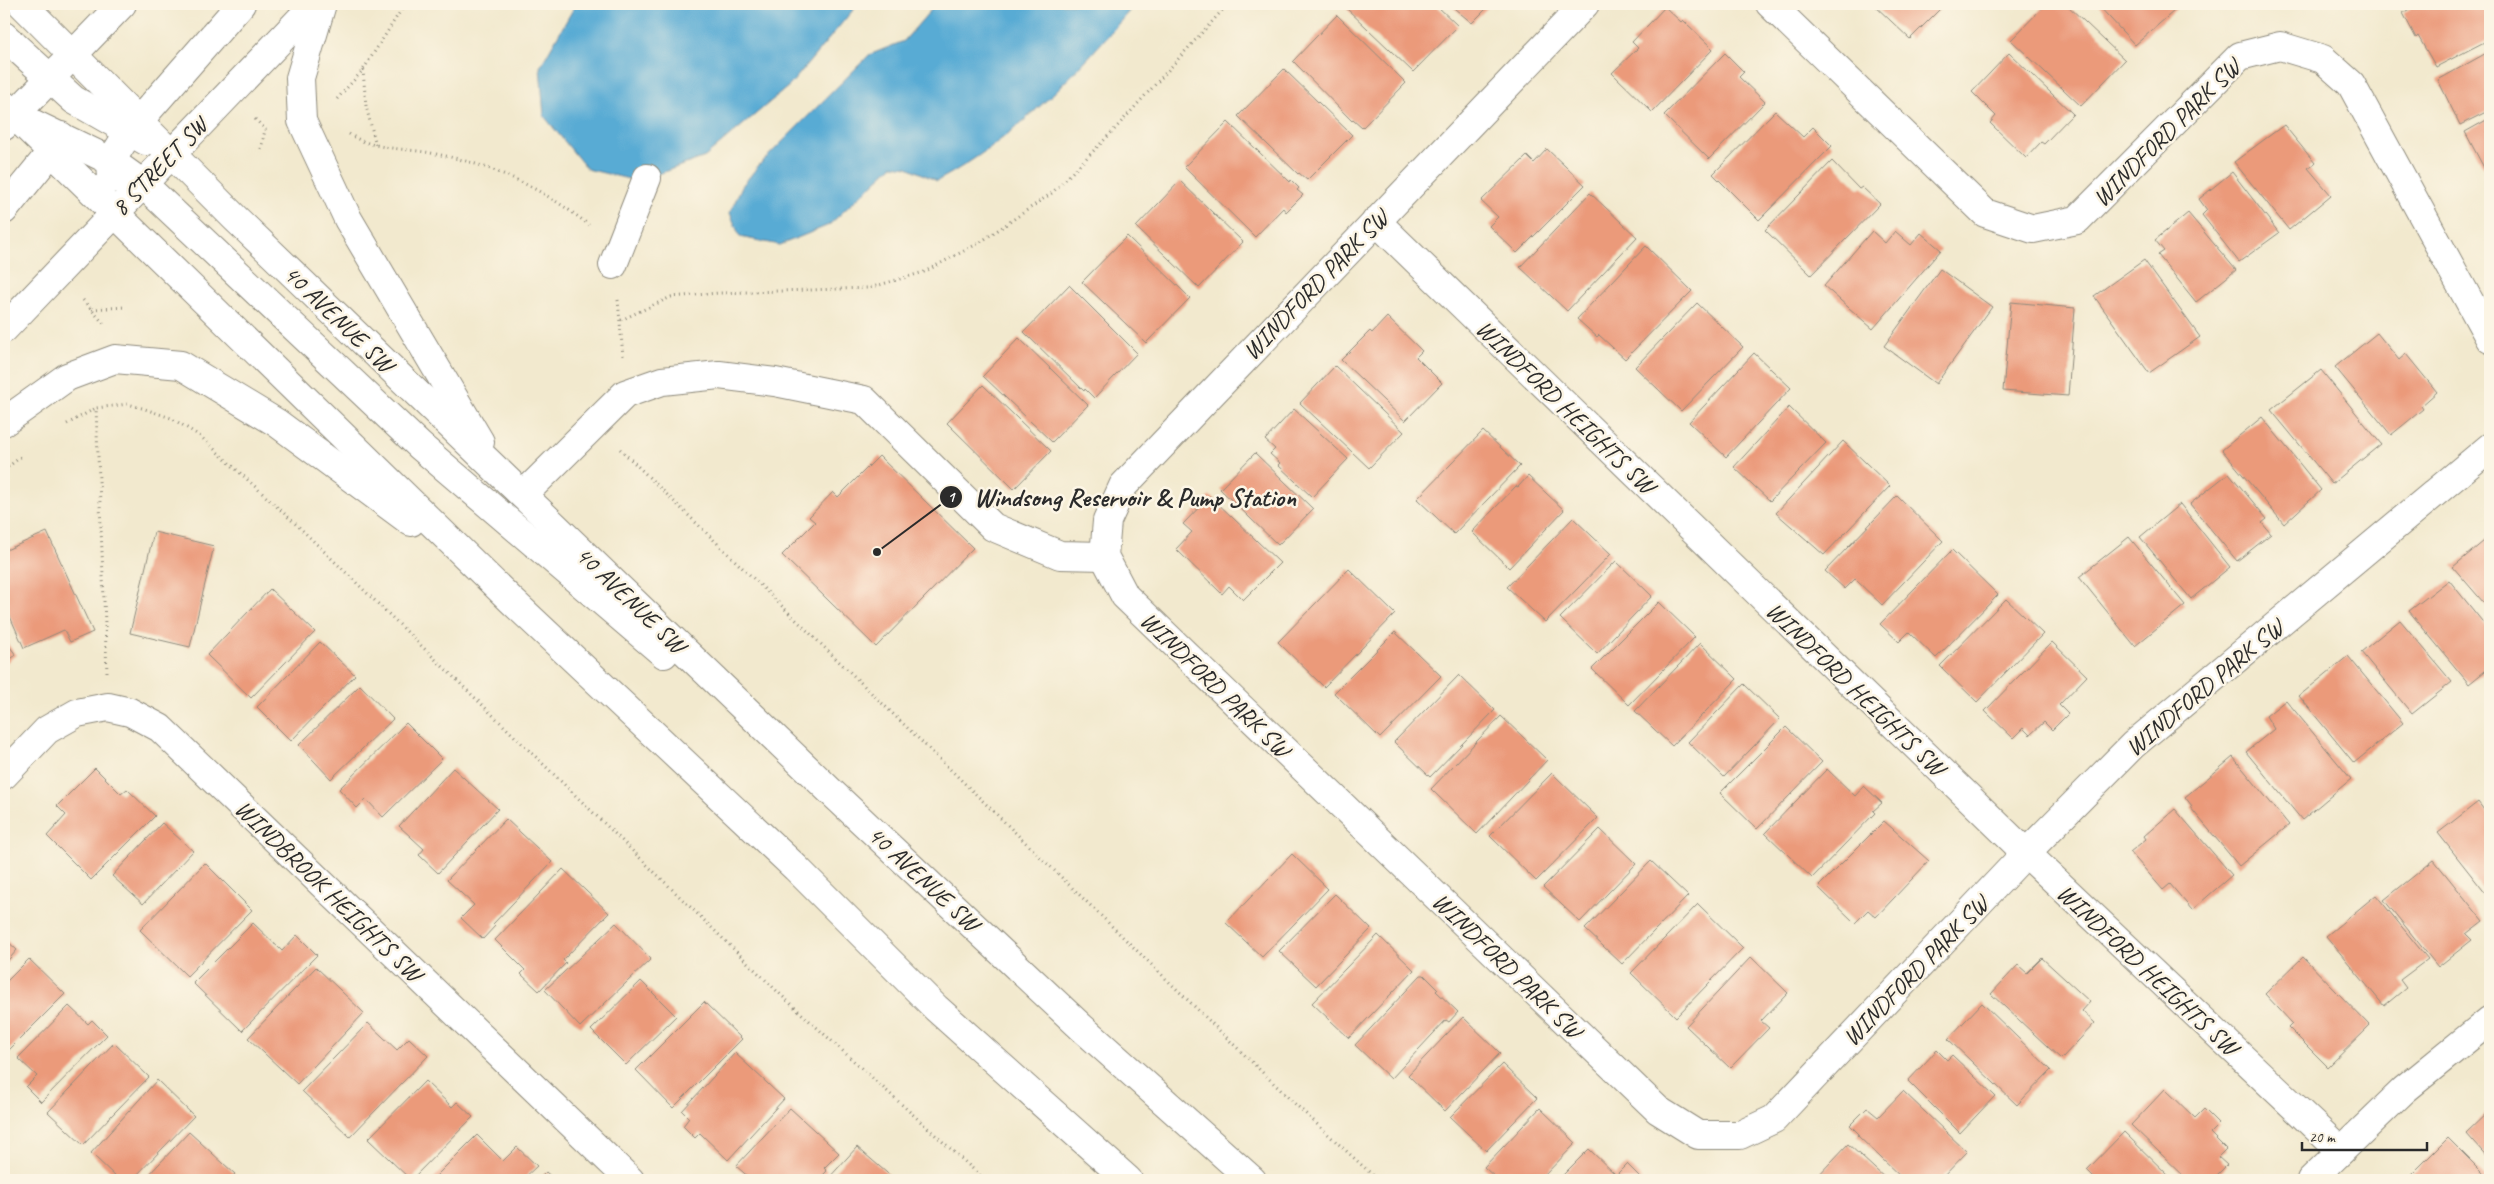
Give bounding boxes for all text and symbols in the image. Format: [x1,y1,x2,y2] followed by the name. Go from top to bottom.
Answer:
[2086,50,2250,214] street label: WINDFORD PARK SW
[105,108,217,223] street label: 8 STREET SW
[1236,200,1398,367] street label: WINDFORD PARK SW
[276,258,403,382] street label: 40 AVENUE SW
[1469,313,1664,503] street label: WINDFORD HEIGHTS SW
[938,476,1306,517] callout: Windsong Reservoir & Pump Station
[974,481,1297,514] text: Windsong Reservoir & Pump Station
[948,488,957,507] text: 1
[568,539,695,663] street label: 40 AVENUE SW
[1759,595,1954,785] street label: WINDFORD HEIGHTS SW
[1133,605,1300,767] street label: WINDFORD PARK SW
[2119,610,2293,763] street label: WINDFORD PARK SW
[228,793,432,991] street label: WINDBROOK HEIGHTS SW
[861,819,989,941] street label: 40 AVENUE SW
[2050,877,2248,1065] street label: WINDFORD HEIGHTS SW
[1425,886,1592,1048] street label: WINDFORD PARK SW
[1836,886,1998,1053] street label: WINDFORD PARK SW
[2302,1119,2426,1151] scale bar
[2309,1128,2336,1147] text: 20 m

